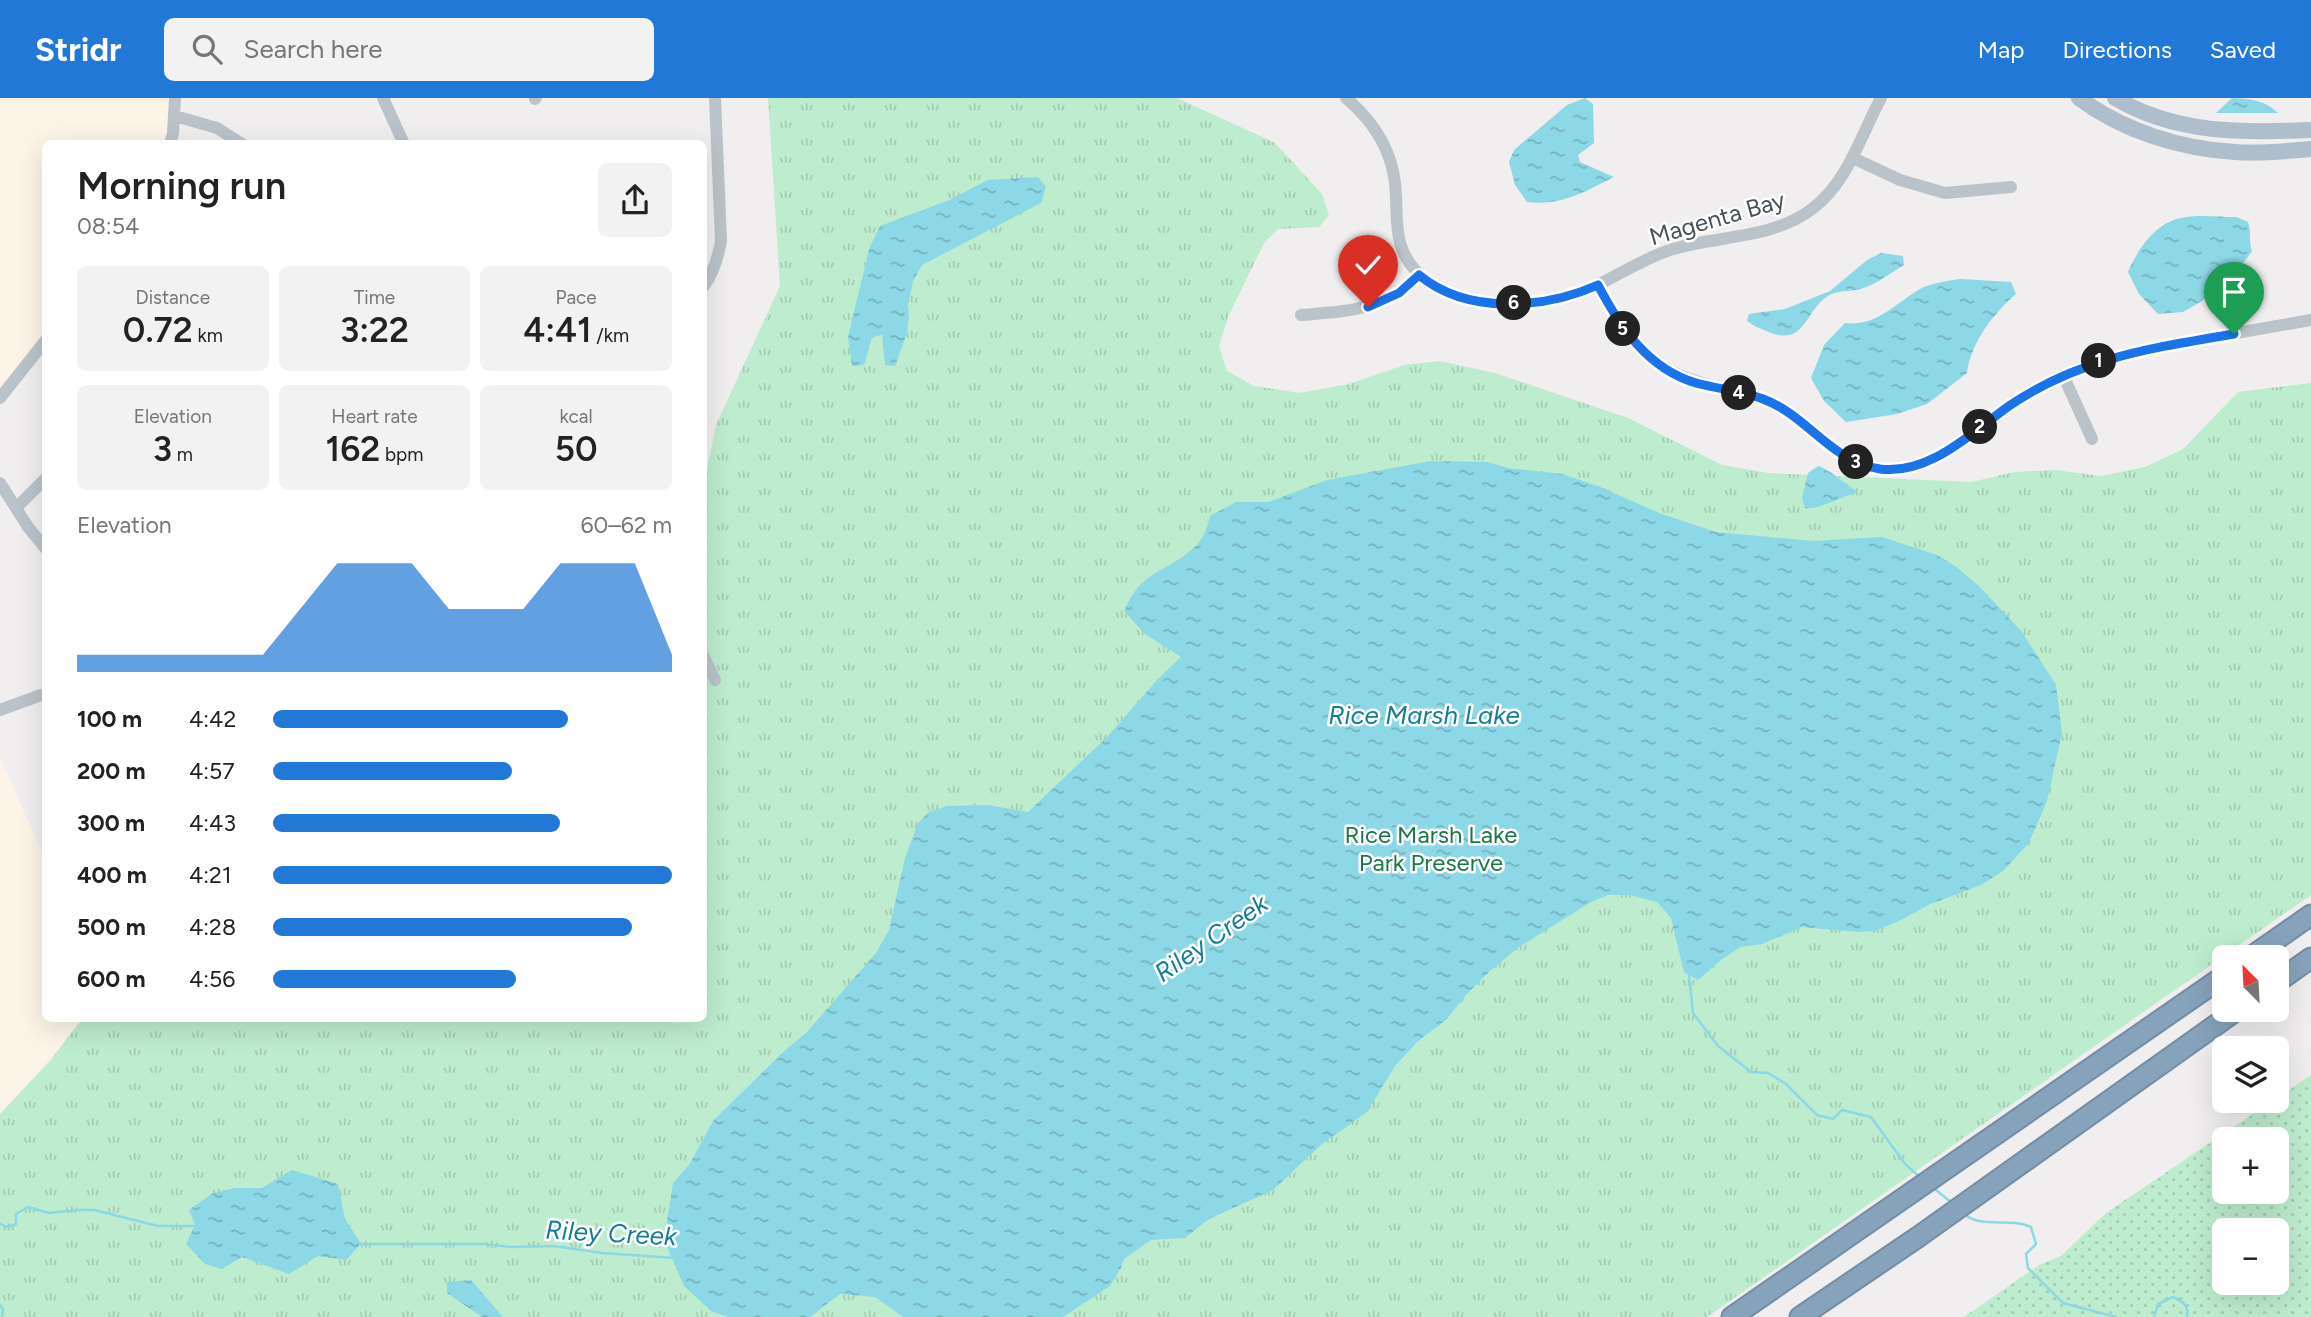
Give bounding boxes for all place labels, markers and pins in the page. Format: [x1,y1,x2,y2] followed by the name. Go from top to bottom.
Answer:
[1338,235,1398,307] pin
[2204,262,2264,334] pin
[1496,286,1532,320] pin: 6
[1606,312,1640,346] pin: 5
[2082,344,2116,378] pin: 1
[1722,376,1756,410] pin: 4
[1962,410,1997,444] pin: 2
[1839,444,1874,480] pin: 3

